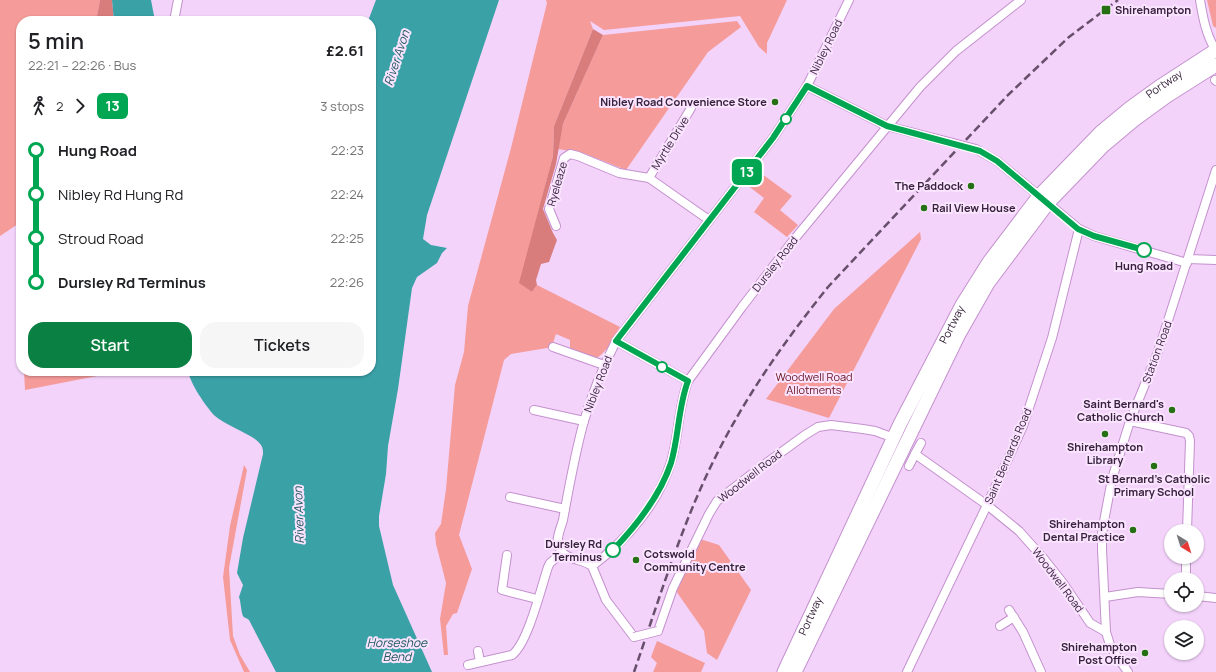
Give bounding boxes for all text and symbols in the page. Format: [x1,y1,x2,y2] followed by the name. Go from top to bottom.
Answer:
[1115,2,1191,17] place label: Shirehampton
[1100,4,1112,16] marker: Shirehampton
[806,17,845,77] street label: Nibley Road
[28,26,84,56] text: 5 min
[380,27,414,88] water label: River Avon
[326,40,364,61] text: £2.61
[28,56,136,74] text: 22:21 – 22:26 · Bus
[1142,66,1185,101] street label: Portway
[600,94,767,109] place label: Nibley Road Convenience Store
[28,95,50,117] icon: walk
[69,95,91,117] icon: forward
[105,96,120,115] text: 13
[56,97,63,115] text: 2
[320,97,364,115] text: 3 stops
[770,97,780,107] marker: Nibley Road Convenience Store
[647,113,692,172] street label: Myrtle Drive
[780,113,792,125] unlabelled marker
[58,140,137,161] text: Hung Road
[331,141,364,159] text: 22:23
[543,159,570,208] street label: Ryeleaze
[729,159,765,185] line badge: 13
[740,162,754,181] text: 13
[895,178,964,193] place label: The Paddock
[966,181,976,191] marker: The Paddock
[58,184,183,205] text: Nibley Rd Hung Rd
[330,185,364,203] text: 22:24
[932,200,1016,215] place label: Rail View House
[919,203,929,213] marker: Rail View House
[58,228,144,249] text: Stroud Road
[330,229,364,247] text: 22:25
[748,233,801,294] street label: Dursley Road
[1136,242,1152,258] marker: Hung Road
[1115,258,1173,273] place label: Hung Road
[58,272,206,293] text: Dursley Rd Terminus
[330,273,364,291] text: 22:26
[935,302,968,346] street label: Portway
[1138,318,1175,385] street label: Station Road
[28,322,192,368] button: Start
[200,322,364,368] button: Tickets
[580,353,615,414] street label: Nibley Road
[656,361,668,373] unlabelled marker
[775,369,853,397] park label: Woodwell Road Allotments
[1077,396,1164,424] place label: Saint Bernard's Catholic Church
[1167,405,1177,415] marker: Saint Bernard's Catholic Church
[981,406,1035,506] street label: Saint Bernards Road
[1100,429,1110,439] marker: Shirehampton Library
[1067,439,1143,467] place label: Shirehampton Library
[715,446,785,505] street label: Woodwell Road
[1149,461,1159,471] marker: St Bernard's Catholic Primary School
[1098,471,1210,499] place label: St Bernard's Catholic Primary School
[289,485,308,544] water label: River Avon
[1043,516,1125,544] place label: Shirehampton Dental Practice
[1164,524,1204,564] north arrow
[1164,524,1204,660] map controls
[1128,525,1138,535] marker: Shirehampton Dental Practice
[545,536,602,564] place label: Dursley Rd Terminus
[605,542,621,558] marker: Dursley Rd Terminus
[1029,544,1088,615] street label: Woodwell Road
[644,546,746,574] place label: Cotswold Community Centre
[631,555,641,565] marker: Cotswold Community Centre
[1164,572,1204,612] button: locate
[794,594,825,637] street label: Portway
[1164,620,1204,660] button: layers
[367,634,428,665] water label: Horseshoe Bend
[1061,639,1137,667] place label: Shirehampton Post Office
[1140,648,1150,658] marker: Shirehampton Post Office

